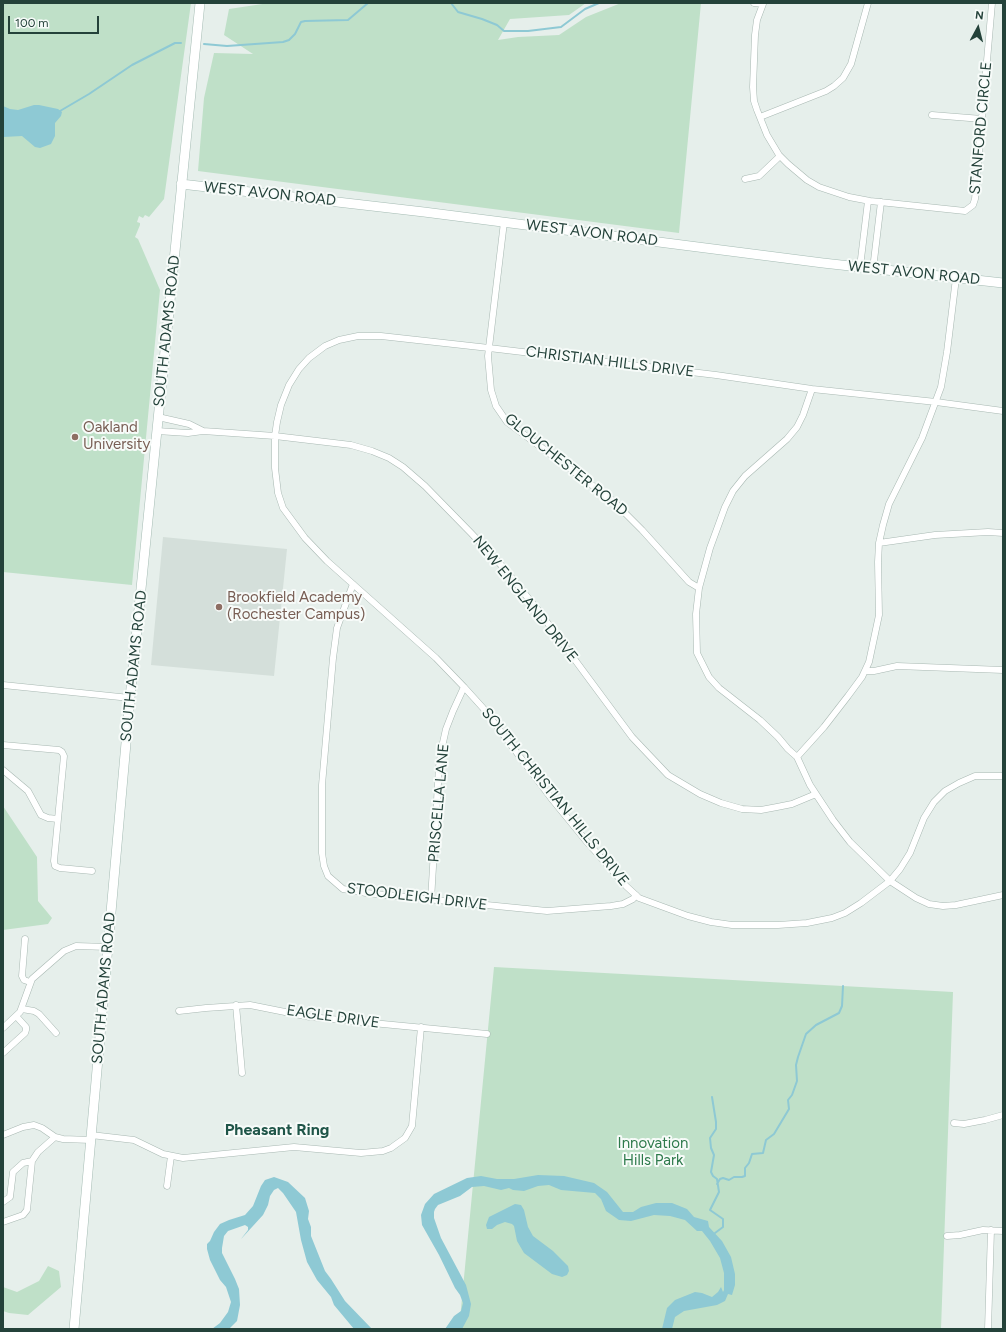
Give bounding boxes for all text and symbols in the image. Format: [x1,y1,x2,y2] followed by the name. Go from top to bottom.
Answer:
[10,8,101,34] scale bar
[958,8,998,48] north arrow
[974,9,985,23] text: N
[15,16,49,30] text: 100 m
[966,61,996,195] street label: STANFORD CIRCLE
[203,178,337,210] street label: WEST AVON ROAD
[525,216,659,250] street label: WEST AVON ROAD
[150,254,184,408] street label: SOUTH ADAMS ROAD
[847,257,981,289] street label: WEST AVON ROAD
[525,343,695,381] street label: CHRISTIAN HILLS DRIVE
[501,410,631,520] street label: GLOUCHESTER ROAD
[83,419,150,454] place label: Oakland University
[70,432,80,442] marker: Oakland University
[469,532,581,666] street label: NEW ENGLAND DRIVE
[117,589,151,743] street label: SOUTH ADAMS ROAD
[227,589,365,624] place label: Brookfield Academy (Rochester Campus)
[214,602,224,612] marker: Brookfield Academy (Rochester Campus)
[478,704,632,890] street label: SOUTH CHRISTIAN HILLS DRIVE
[425,743,453,863] street label: PRISCELLA LANE
[346,879,488,915] street label: STOODLEIGH DRIVE
[88,911,120,1065] street label: SOUTH ADAMS ROAD
[285,1002,381,1032] street label: EAGLE DRIVE
[225,1120,329,1140] district label: Pheasant Ring
[618,1135,688,1170] park label: Innovation Hills Park

